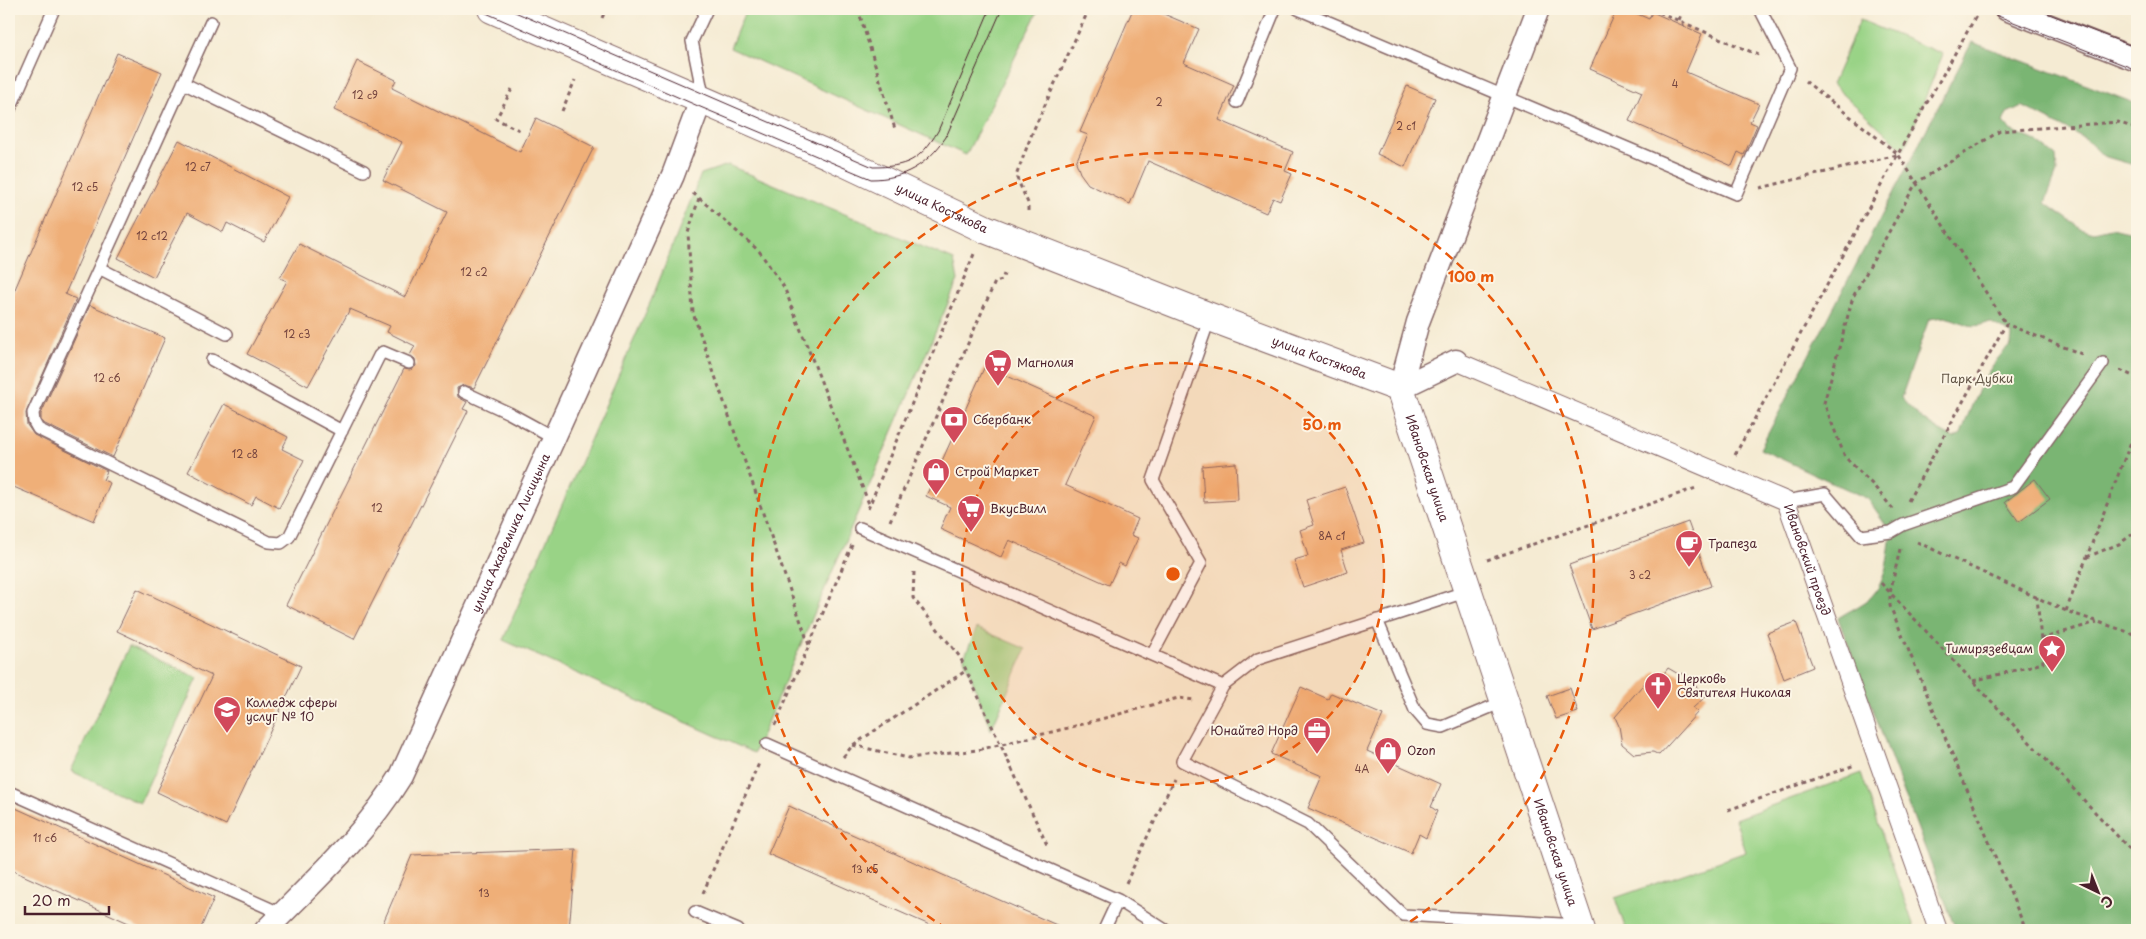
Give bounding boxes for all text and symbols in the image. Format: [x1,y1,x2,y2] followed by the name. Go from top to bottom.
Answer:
[1672,76,1679,91] house number: 4
[352,87,378,102] house number: 12 с9
[1155,94,1163,109] house number: 2
[1396,118,1416,133] house number: 2 с1
[185,159,211,174] house number: 12 с7
[893,178,992,237] street label: улица Костякова
[72,179,98,194] house number: 12 с5
[136,228,168,243] house number: 12 с12
[461,264,488,279] house number: 12 с2
[1448,264,1494,287] text: 100 m
[284,326,310,341] house number: 12 с3
[1269,331,1370,383] street label: улица Костякова
[983,348,1013,387] supermarket icon: Магнолия
[1017,353,1074,371] place label: Магнолия
[1941,369,2013,387] park label: Парк Дубки
[93,370,121,385] house number: 12 с6
[939,405,969,444] bank icon: Сбербанк
[973,410,1032,428] place label: Сбербанк
[1303,412,1341,435] text: 50 m
[1401,412,1454,524] street label: Ивановская улица
[232,446,258,461] house number: 12 с8
[466,450,554,615] street label: улица Академика Лисицына
[921,457,951,496] shop icon: Строй Маркет
[955,462,1039,480] place label: Строй Маркет
[956,494,986,533] supermarket icon: ВкусВилл
[990,499,1046,517] place label: ВкусВилл
[371,500,383,515] house number: 12
[1780,501,1836,618] street label: Ивановский проезд
[1319,528,1345,543] house number: 8А с1
[1674,529,1704,568] cafe icon: Трапеза
[1708,534,1757,552] place label: Трапеза
[1164,565,1182,583] centre of rings
[1629,567,1651,582] house number: 3 с2
[2037,634,2067,673] place icon: Тимирязевцам
[1945,639,2033,657] place label: Тимирязевцам
[1677,669,1791,701] place label: Церковь Святителя Николая
[1643,671,1673,710] church icon: Церковь Святителя Николая
[246,693,337,725] place label: Колледж сферы услуг № 10
[212,695,242,734] school or university icon: Колледж сферы услуг № 10
[1302,716,1332,755] office icon: Юнайтед Норд
[1210,721,1298,739] place label: Юнайтед Норд
[1373,736,1403,775] shop icon: Ozon
[1407,741,1436,759] place label: Ozon
[1355,761,1369,776] house number: 4А
[1530,796,1582,909] street label: Ивановская улица
[33,830,57,845] house number: 11 с6
[852,861,878,876] house number: 13 к5
[2074,866,2124,916] north arrow
[25,884,109,916] scale bar
[478,885,490,900] house number: 13
[32,888,71,911] text: 20 m
[2096,891,2118,913] text: С

